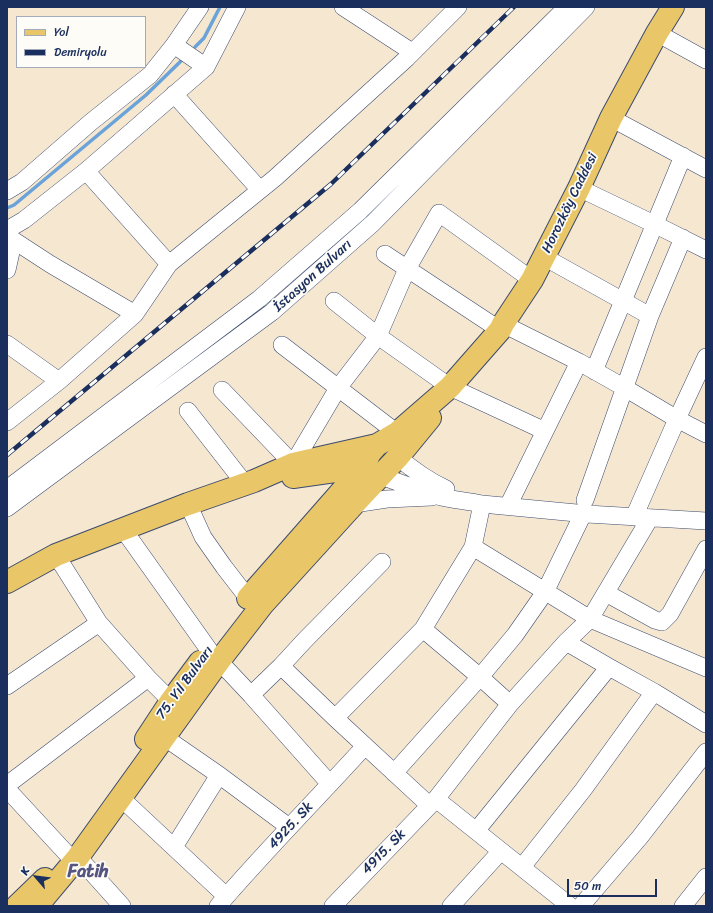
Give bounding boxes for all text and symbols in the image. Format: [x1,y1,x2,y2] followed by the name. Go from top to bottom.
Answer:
[16,16,146,68] legend
[54,21,69,43] text: Yol
[54,41,107,63] text: Demiryolu
[538,150,602,256] street label: Horozköy Caddesi
[270,236,356,316] street label: İstasyon Bulvarı
[153,643,217,723] street label: 75. Yıl Bulvarı
[265,799,317,853] street label: 4925. Sk
[359,826,409,878] street label: 4915. Sk
[16,857,56,897] north arrow
[67,861,109,883] district label: Fatih
[15,864,35,879] text: K
[569,871,659,897] scale bar
[574,875,601,897] text: 50 m

